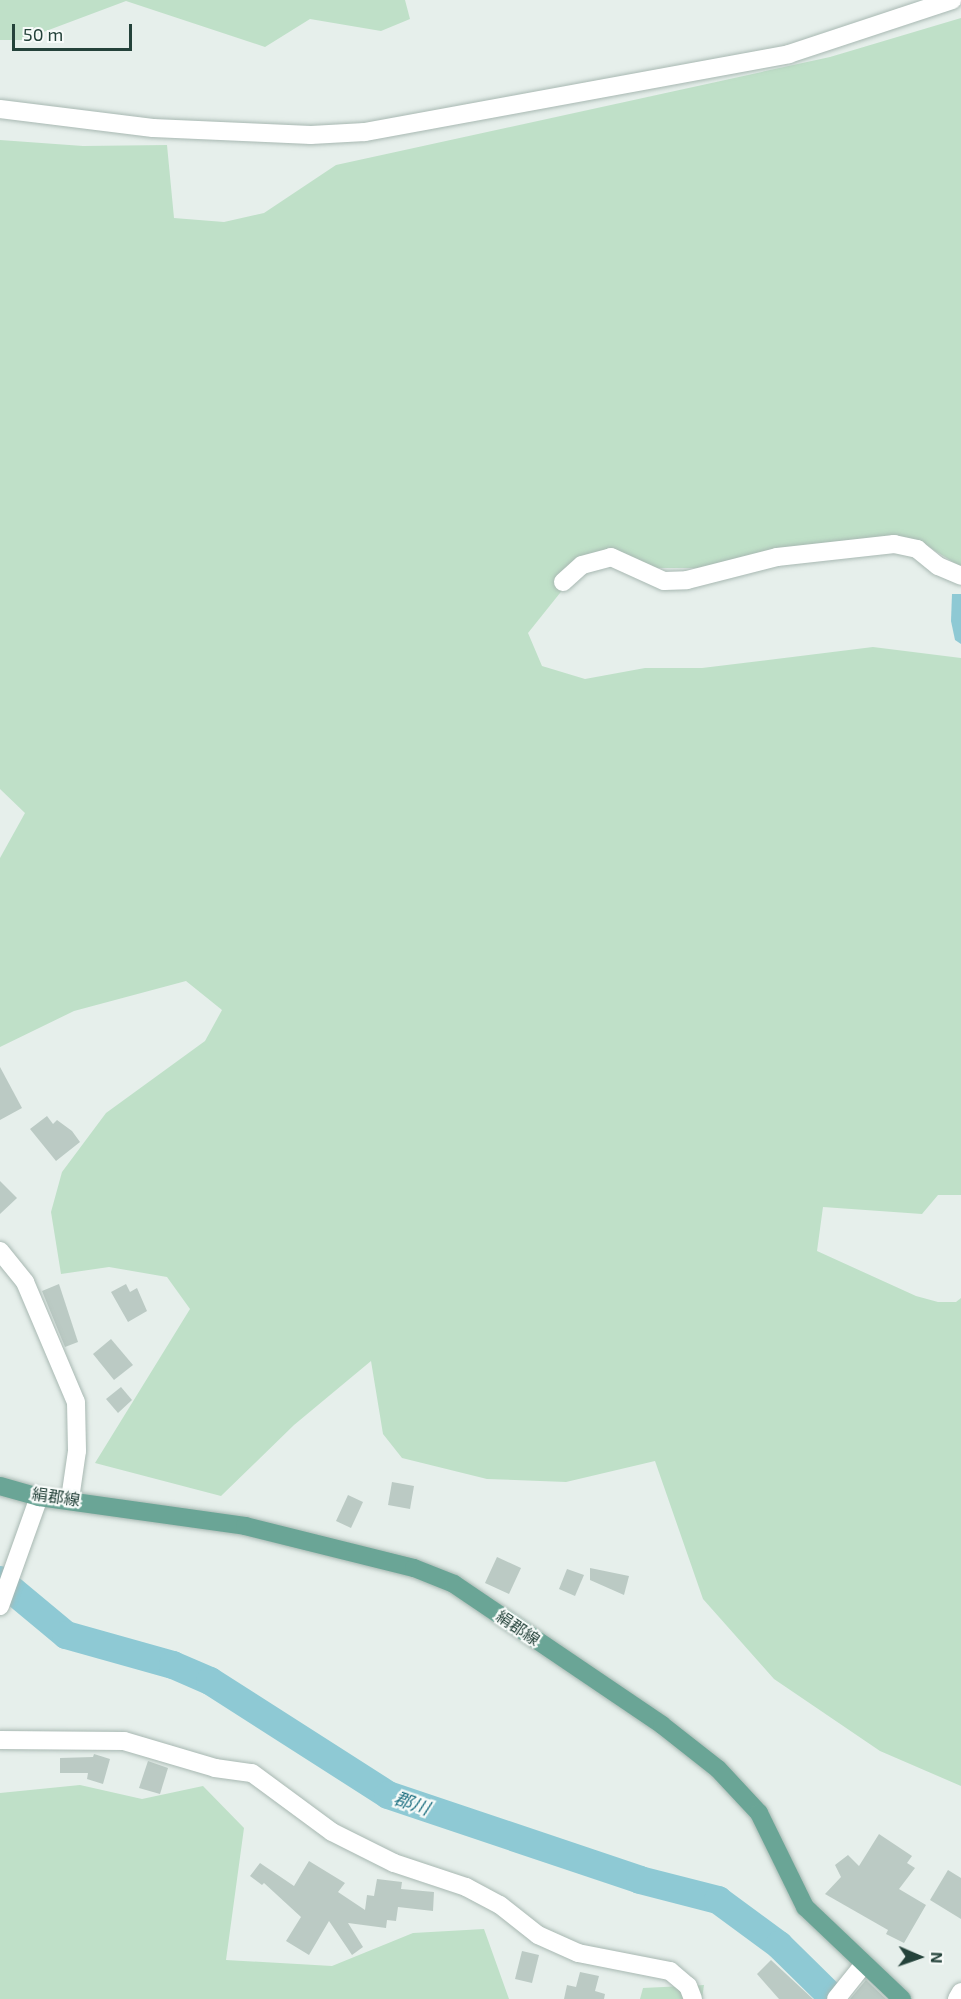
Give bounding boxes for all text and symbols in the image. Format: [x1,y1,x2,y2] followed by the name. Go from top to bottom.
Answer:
[15,12,135,50] scale bar
[23,23,63,45] text: 50 m
[31,1484,81,1510] street label: 絹郡線
[493,1607,543,1649] street label: 絹郡線
[391,1787,433,1819] water label: 郡川
[889,1927,949,1987] north arrow
[928,1952,947,1964] text: N

